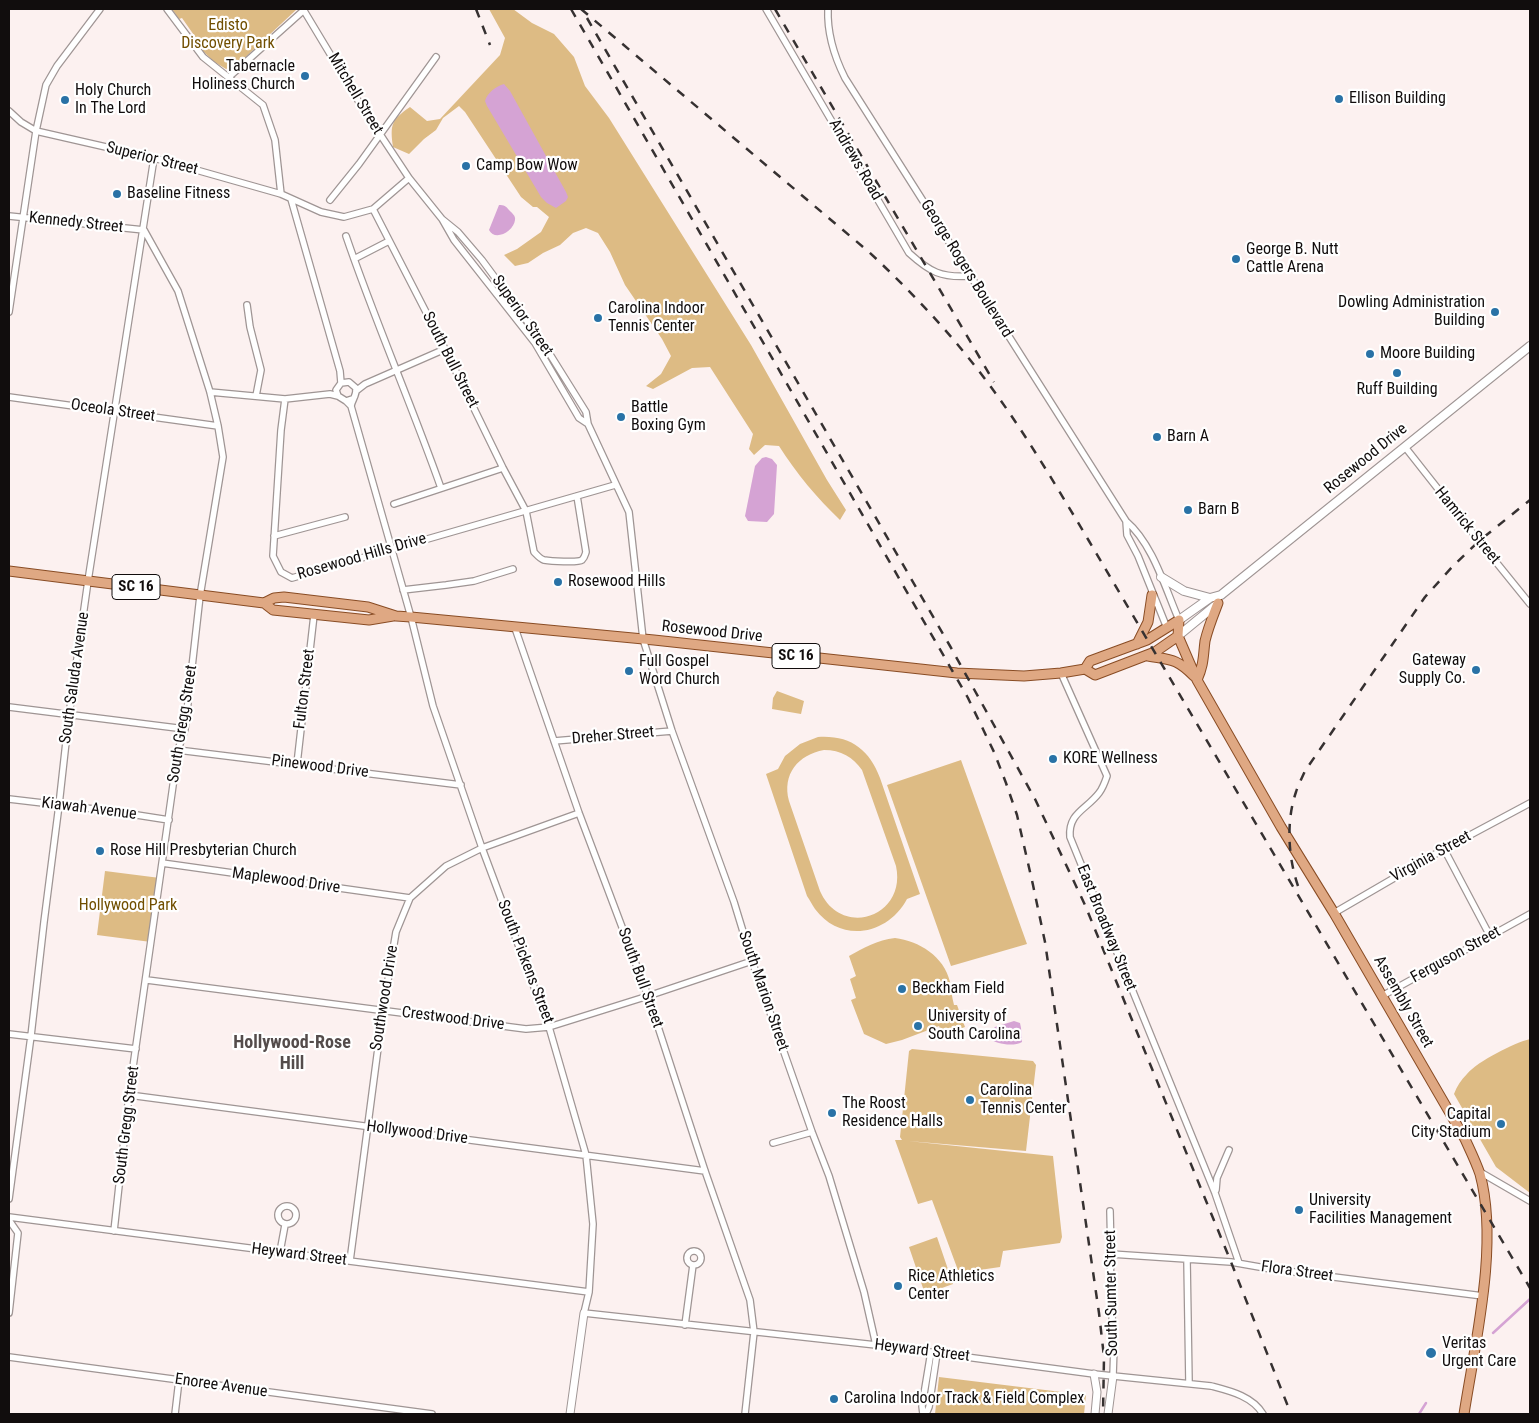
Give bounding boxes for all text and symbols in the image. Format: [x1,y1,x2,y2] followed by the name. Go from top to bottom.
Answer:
[181,16,275,54] park label: Edisto Discovery Park
[323,50,387,138] street label: Mitchell Street
[192,57,295,95] place label: Tabernacle Holiness Church
[299,70,311,82] marker: Tabernacle Holiness Church
[75,81,151,119] place label: Holy Church In The Lord
[1349,89,1446,109] place label: Ellison Building
[1333,93,1345,105] marker: Ellison Building
[59,94,71,106] marker: Holy Church In The Lord
[824,116,886,204] street label: Andrews Road
[104,138,200,180] street label: Superior Street
[476,156,578,176] place label: Camp Bow Wow
[460,160,472,172] marker: Camp Bow Wow
[127,184,230,204] place label: Baseline Fitness
[111,188,123,200] marker: Baseline Fitness
[916,196,1016,342] street label: George Rogers Boulevard
[28,208,124,238] street label: Kennedy Street
[1246,240,1339,278] place label: George B. Nutt Cattle Arena
[1230,253,1242,265] marker: George B. Nutt Cattle Arena
[487,272,557,360] street label: Superior Street
[1338,293,1485,331] place label: Dowling Administration Building
[608,299,705,337] place label: Carolina Indoor Tennis Center
[1489,306,1501,318] marker: Dowling Administration Building
[418,309,482,411] street label: South Bull Street
[592,312,604,324] marker: Carolina Indoor Tennis Center
[1380,344,1475,364] place label: Moore Building
[1364,348,1376,360] marker: Moore Building
[1391,367,1403,379] marker: Ruff Building
[1356,380,1438,400] place label: Ruff Building
[70,396,156,426] street label: Oceola Street
[631,398,706,436] place label: Battle Boxing Gym
[615,411,627,423] marker: Battle Boxing Gym
[1321,420,1411,498] street label: Rosewood Drive
[1167,427,1209,447] place label: Barn A
[1151,431,1163,443] marker: Barn A
[1430,483,1504,569] street label: Hamrick Street
[1198,500,1239,520] place label: Barn B
[1182,504,1194,516] marker: Barn B
[295,529,429,585] street label: Rosewood Hills Drive
[568,572,666,592] place label: Rosewood Hills
[112,574,160,600] road number: SC 16
[552,576,564,588] marker: Rosewood Hills
[56,611,94,745] street label: South Saluda Avenue
[661,617,763,647] street label: Rosewood Drive
[772,644,820,668] road number: SC 16
[291,648,319,730] street label: Fulton Street
[1399,651,1466,689] place label: Gateway Supply Co.
[639,652,720,690] place label: Full Gospel Word Church
[164,664,202,784] street label: South Gregg Street
[1470,664,1482,676] marker: Gateway Supply Co.
[623,665,635,677] marker: Full Gospel Word Church
[571,723,655,749] street label: Dreher Street
[1063,749,1158,769] place label: KORE Wellness
[270,752,370,782] street label: Pinewood Drive
[1047,753,1059,765] marker: KORE Wellness
[40,794,138,824] street label: Kiawah Avenue
[1387,827,1475,887] street label: Virginia Street
[110,841,297,861] place label: Rose Hill Presbyterian Church
[94,845,106,857] marker: Rose Hill Presbyterian Church
[1072,862,1140,994] street label: East Broadway Street
[231,864,341,898] street label: Maplewood Drive
[79,896,177,916] park label: Hollywood Park
[493,897,557,1027] street label: South Pickens Street
[1408,922,1504,988] street label: Ferguson Street
[613,925,667,1031] street label: South Bull Street
[734,929,792,1053] street label: South Marion Street
[367,944,403,1052] street label: Southwood Drive
[1369,953,1437,1051] street label: Assembly Street
[912,979,1004,999] place label: Beckham Field
[896,983,908,995] marker: Beckham Field
[401,1003,505,1035] street label: Crestwood Drive
[928,1007,1020,1045] place label: University of South Carolina
[912,1020,924,1032] marker: University of South Carolina
[233,1032,351,1074] district label: Hollywood-Rose Hill
[110,1065,144,1185] street label: South Gregg Street
[980,1081,1067,1119] place label: Carolina Tennis Center
[842,1094,943,1132] place label: The Roost Residence Halls
[964,1094,976,1106] marker: Carolina Tennis Center
[1411,1105,1491,1143] place label: Capital City Stadium
[826,1107,838,1119] marker: The Roost Residence Halls
[365,1117,469,1149] street label: Hollywood Drive
[1495,1118,1507,1130] marker: Capital City Stadium
[1309,1191,1452,1229] place label: University Facilities Management
[1293,1204,1305,1216] marker: University Facilities Management
[1101,1230,1123,1356] street label: South Sumter Street
[250,1240,348,1270] street label: Heyward Street
[1260,1257,1334,1287] street label: Flora Street
[908,1267,995,1305] place label: Rice Athletics Center
[892,1280,904,1292] marker: Rice Athletics Center
[1442,1334,1516,1372] place label: Veritas Urgent Care
[873,1336,971,1366] street label: Heyward Street
[1424,1346,1438,1360] marker: Veritas Urgent Care
[174,1370,268,1402] street label: Enoree Avenue
[844,1389,1084,1409] place label: Carolina Indoor Track & Field Complex
[828,1393,840,1405] marker: Carolina Indoor Track & Field Complex

